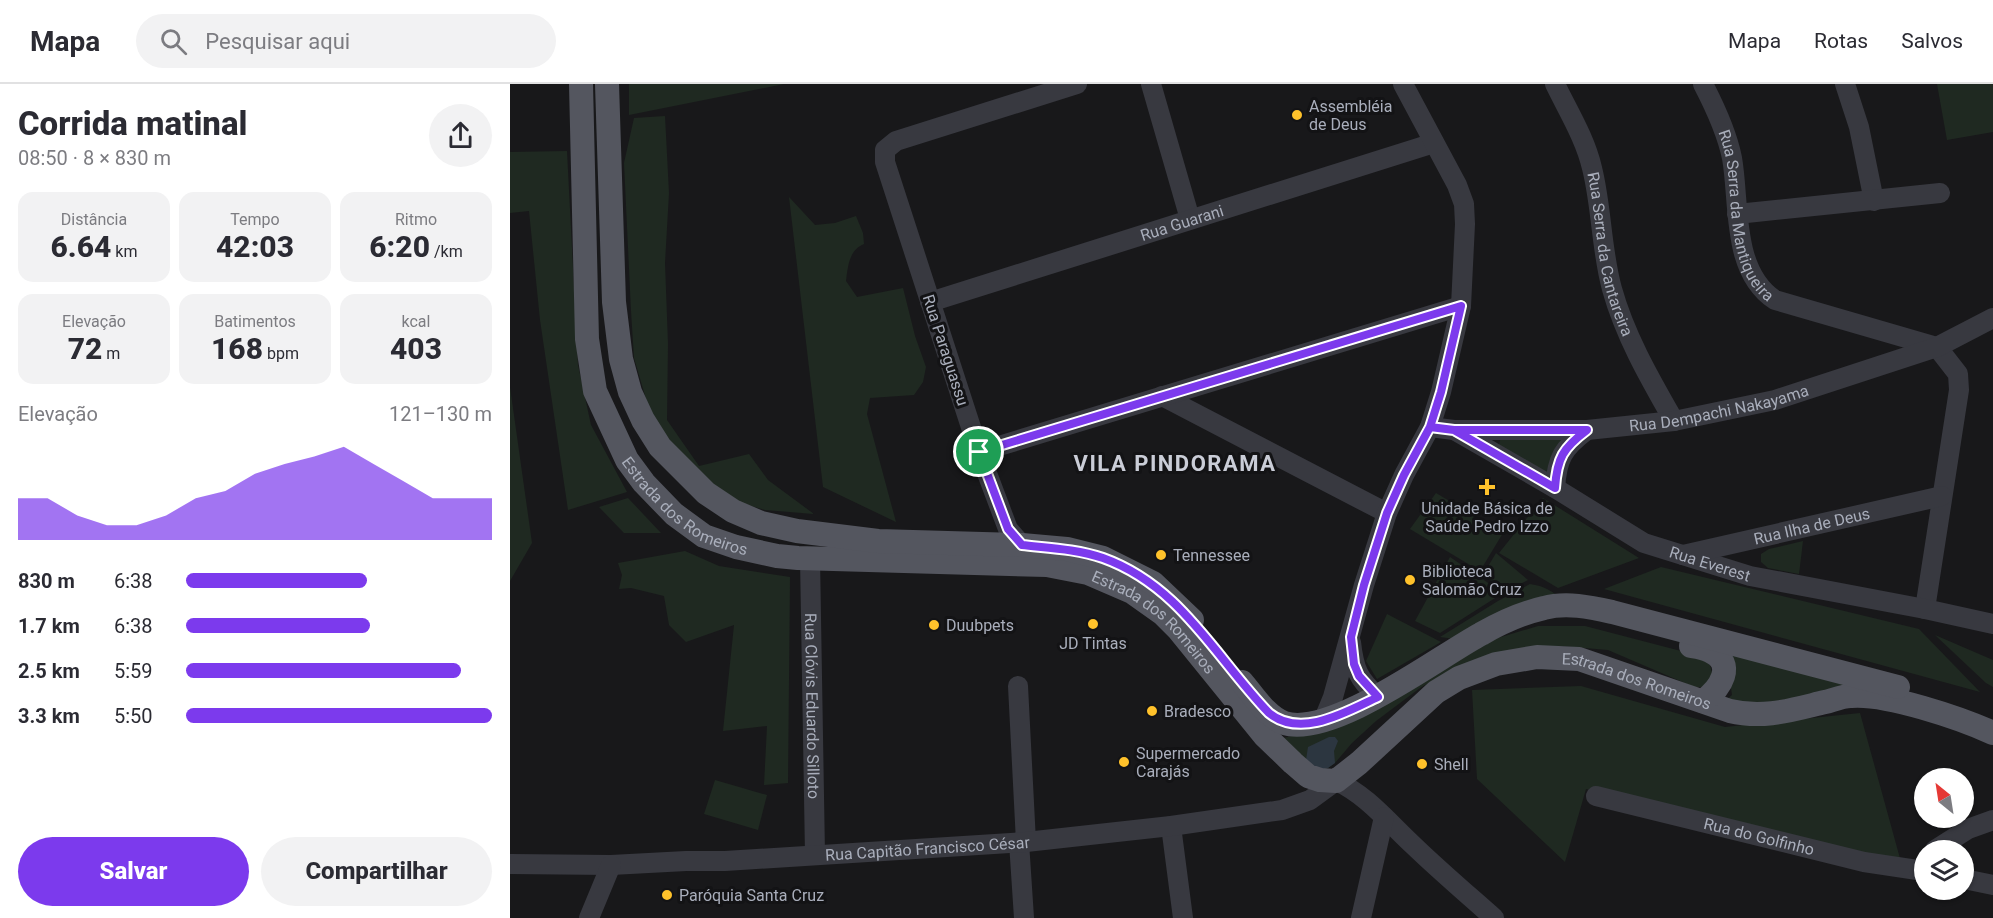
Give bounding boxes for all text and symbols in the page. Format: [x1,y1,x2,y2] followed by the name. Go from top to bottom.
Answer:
[136,14,556,68] search box
[30,25,100,58] text: Mapa
[157,25,190,58] icon: search
[205,29,350,54] text: Pesquisar aqui
[1728,29,1781,53] text: Mapa
[1814,29,1868,53] text: Rotas
[1901,29,1963,53] text: Salvos
[1309,97,1392,134] place label: Assembléia de Deus
[18,104,247,143] text: Corrida matinal
[429,104,492,167] button: share
[1290,108,1304,122] marker: Assembléia de Deus
[1714,127,1778,306] street label: Rua Serra da Mantiqueira
[18,146,171,170] text: 08:50 · 8 × 830 m
[1583,170,1637,339] street label: Rua Serra da Cantareira
[1138,201,1226,245] street label: Rua Guarani
[61,210,127,229] text: Distância
[230,210,280,229] text: Tempo
[395,210,437,229] text: Ritmo
[51,229,111,264] text: 6.64
[216,229,294,264] text: 42:03
[369,229,430,264] text: 6:20
[111,242,137,261] text: km
[430,242,463,261] text: /km
[919,292,972,408] street label: Rua Paraguassu
[62,312,126,331] text: Elevação
[214,312,296,331] text: Batimentos
[402,312,430,331] text: kcal
[68,331,102,366] text: 72
[211,331,263,366] text: 168
[390,331,442,366] text: 403
[102,344,120,363] text: m
[263,344,299,363] text: bpm
[1628,381,1811,436] street label: Rua Dempachi Nakayama
[18,402,98,426] text: Elevação
[389,402,492,426] text: 121–130 m
[953,426,1004,477] pin
[962,435,995,468] icon: arrive
[1074,451,1276,476] district label: VILA PINDORAMA
[618,453,749,559] street label: Estrada dos Romeiros
[1478,478,1496,496] marker: Unidade Básica de Saúde Pedro Izzo
[1421,499,1553,536] place label: Unidade Básica de Saúde Pedro Izzo
[1752,504,1872,549] street label: Rua Ilha de Deus
[1667,543,1753,586] street label: Rua Everest
[1173,546,1250,565] place label: Tennessee
[1154,548,1168,562] marker: Tennessee
[1422,562,1522,599] place label: Biblioteca Salomão Cruz
[1089,567,1219,678] street label: Estrada dos Romeiros
[18,569,75,593] text: 830 m
[114,569,153,593] text: 6:38
[1403,573,1417,587] marker: Biblioteca Salomão Cruz
[801,613,823,799] street label: Rua Clóvis Eduardo Silloto
[18,614,80,638] text: 1.7 km
[114,614,153,638] text: 6:38
[946,616,1014,635] place label: Duubpets
[1086,617,1100,631] marker: JD Tintas
[927,618,941,632] marker: Duubpets
[1059,634,1127,653] place label: JD Tintas
[1561,649,1714,714] street label: Estrada dos Romeiros
[18,659,80,683] text: 2.5 km
[114,659,153,683] text: 5:59
[1164,702,1231,721] place label: Bradesco
[18,704,80,728] text: 3.3 km
[114,704,153,728] text: 5:50
[1145,704,1159,718] marker: Bradesco
[1136,744,1240,781] place label: Supermercado Carajás
[1117,755,1131,769] marker: Supermercado Carajás
[1434,755,1469,774] place label: Shell
[1415,757,1429,771] marker: Shell
[1914,768,1974,828] north arrow
[1914,768,1974,900] map controls
[1702,814,1816,859] street label: Rua do Golfinho
[825,833,1031,865] street label: Rua Capitão Francisco César
[18,837,249,906] button: Salvar
[261,837,492,906] button: Compartilhar
[1914,840,1974,900] button: layers
[679,886,824,905] place label: Paróquia Santa Cruz
[660,888,674,902] marker: Paróquia Santa Cruz

